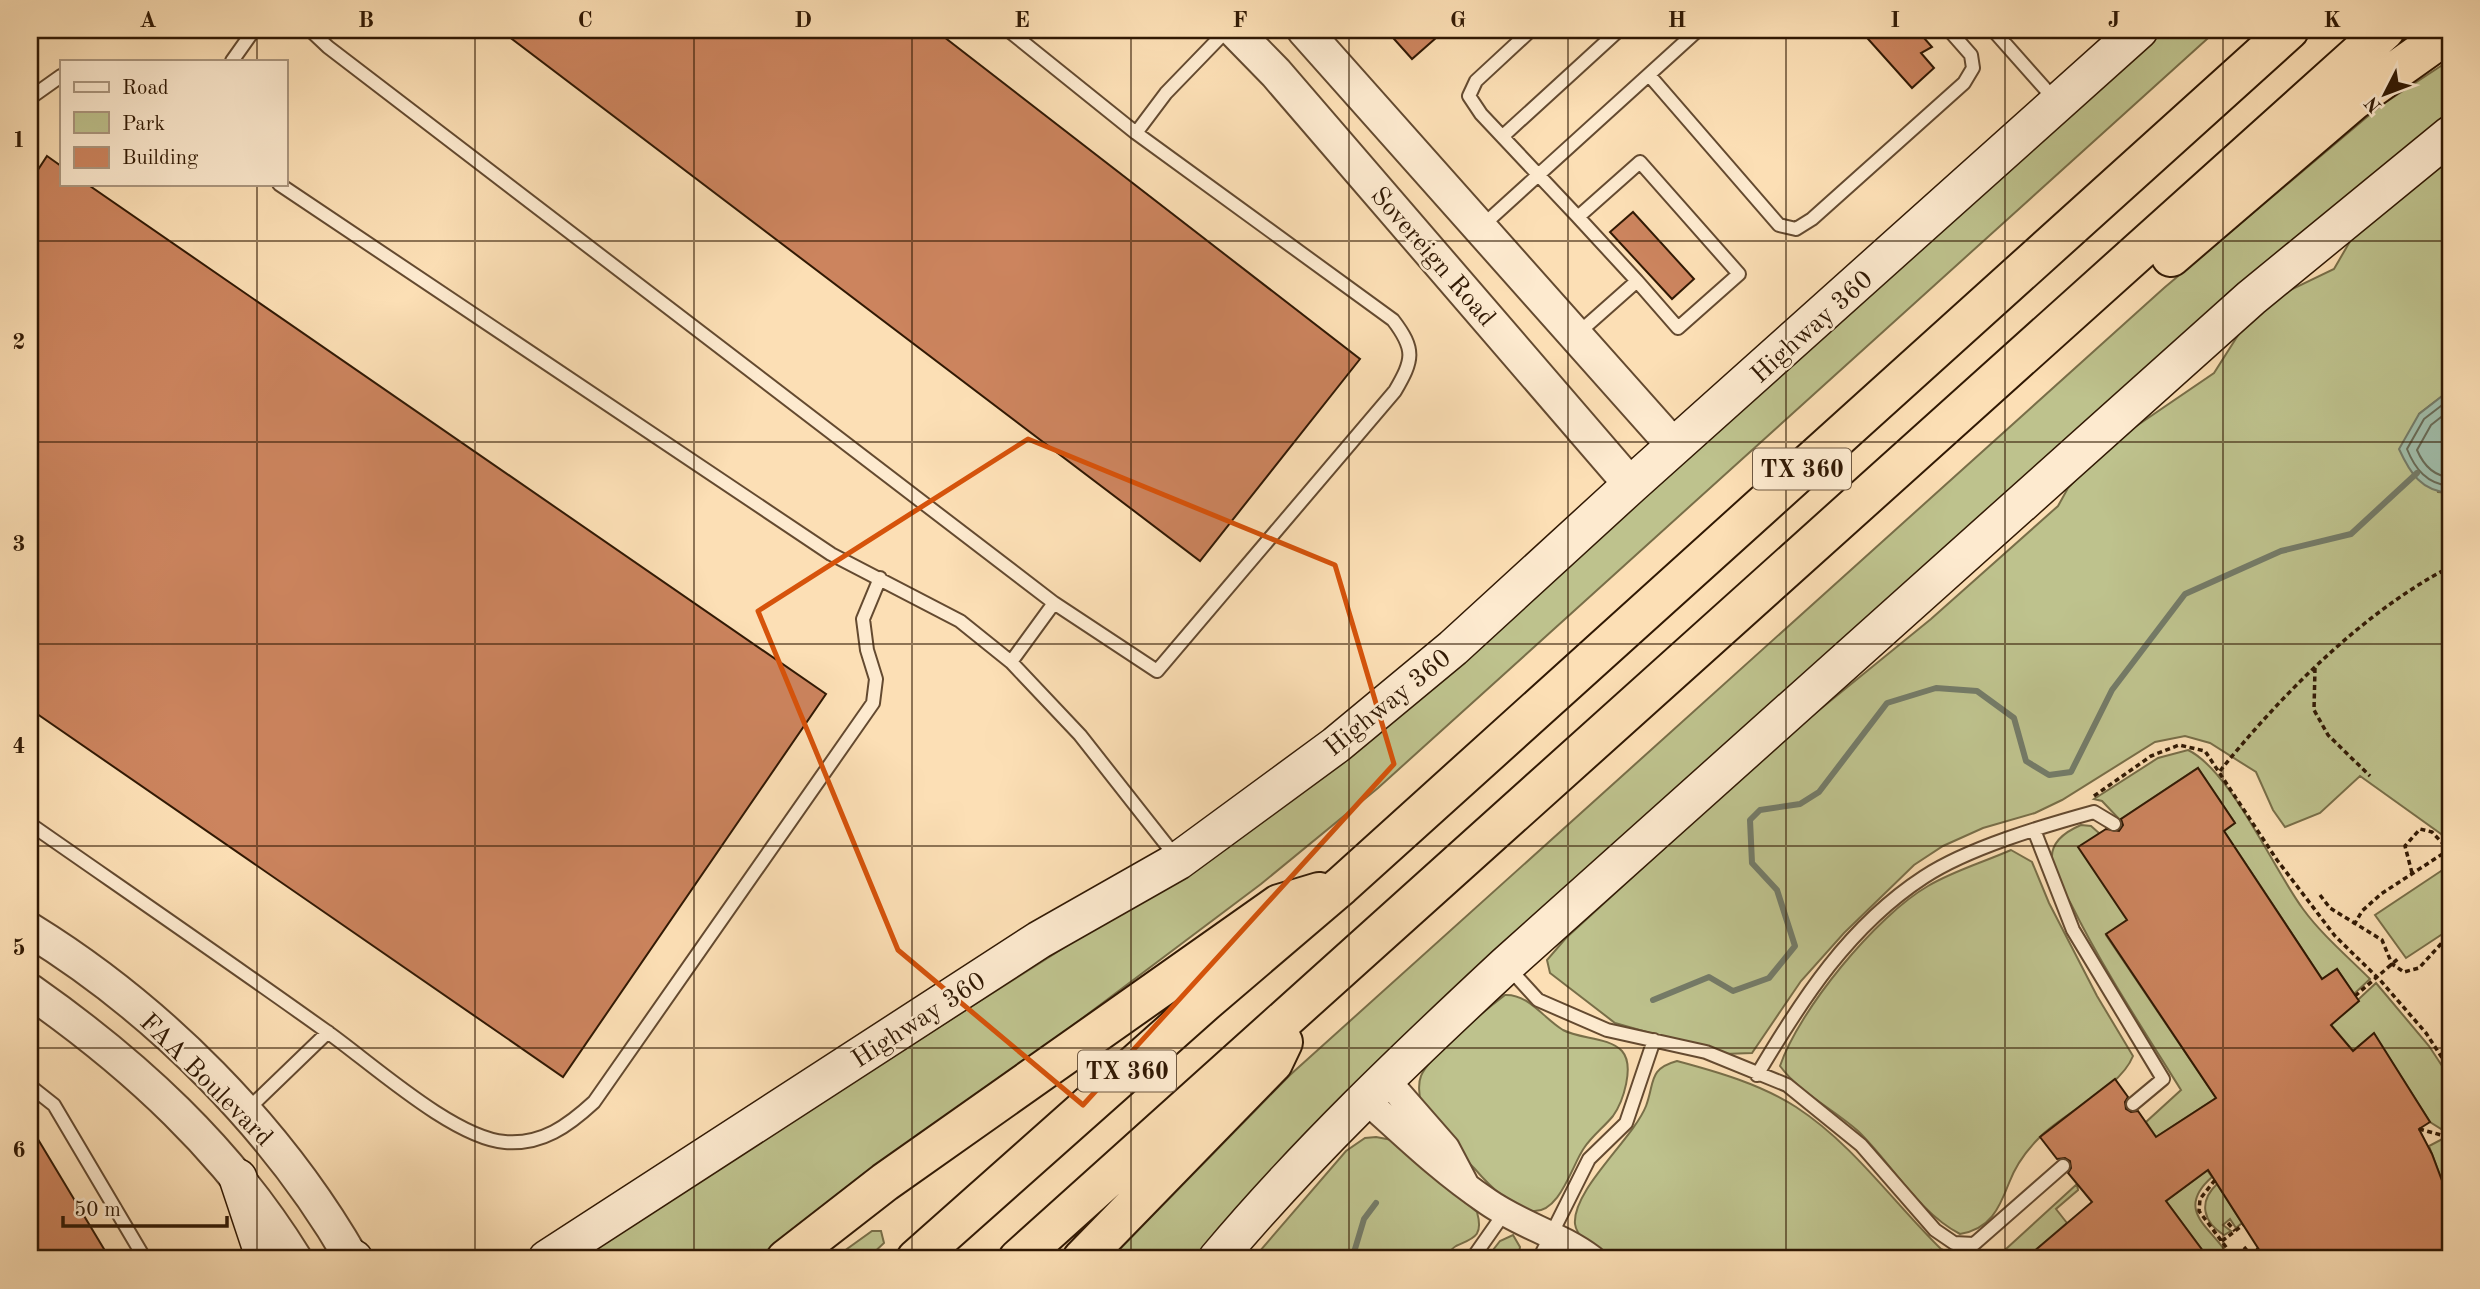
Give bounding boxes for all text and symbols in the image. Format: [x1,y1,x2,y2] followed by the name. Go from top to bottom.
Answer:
[139,9,157,32] text: A
[358,9,374,32] text: B
[577,9,593,32] text: C
[794,9,812,32] text: D
[1014,9,1030,32] text: E
[1232,9,1248,32] text: F
[1450,9,1466,32] text: G
[1668,9,1686,32] text: H
[1890,9,1900,32] text: I
[2108,9,2120,32] text: J
[2323,9,2341,32] text: K
[60,60,287,186] legend
[2350,60,2420,130] north arrow
[122,78,169,99] text: Road
[2362,92,2386,115] text: N
[122,114,165,135] text: Park
[12,129,26,152] text: 1
[122,148,199,169] text: Building
[1365,183,1500,332] street label: Sovereign Road
[1747,266,1878,389] street label: Highway 360
[12,331,26,354] text: 2
[1753,448,1851,490] road number: TX 360
[12,533,26,556] text: 3
[1320,645,1456,762] street label: Highway 360
[12,735,26,758] text: 4
[12,937,26,960] text: 5
[848,968,991,1073] street label: Highway 360
[134,1009,277,1152] street label: FAA Boulevard
[1078,1050,1176,1092] road number: TX 360
[12,1139,26,1162] text: 6
[63,1184,228,1228] scale bar
[74,1200,121,1221] text: 50 m

